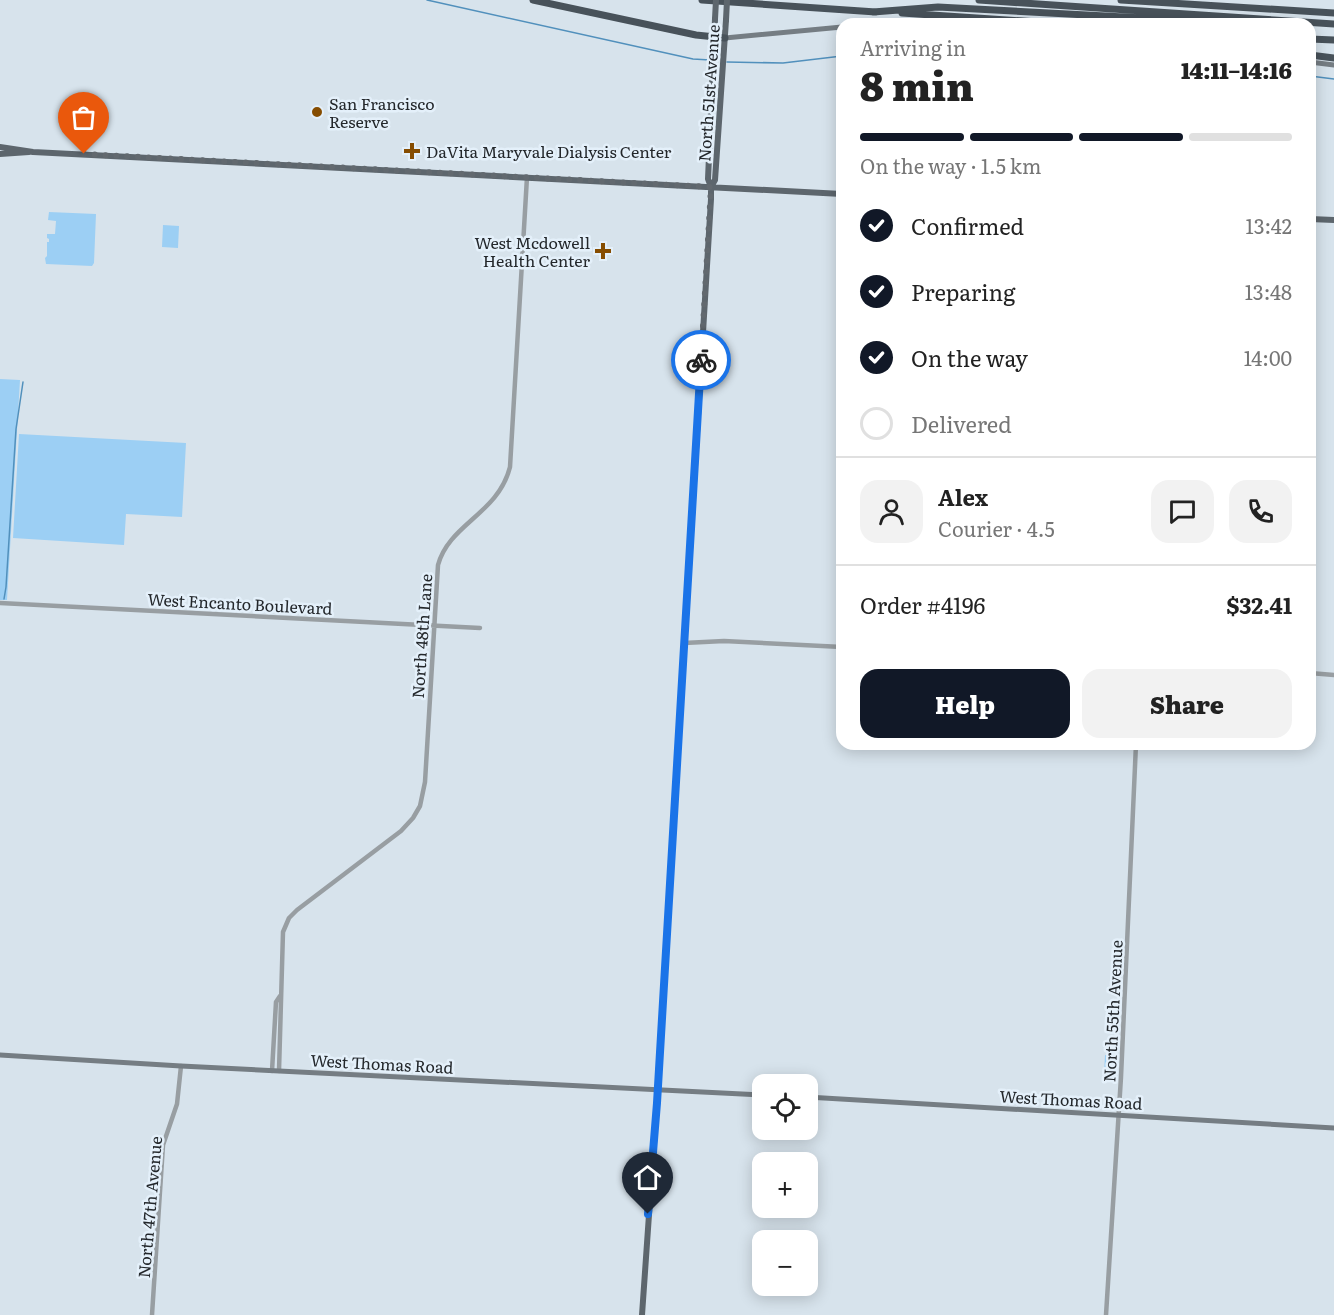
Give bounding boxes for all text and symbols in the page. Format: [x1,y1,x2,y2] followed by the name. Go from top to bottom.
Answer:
[691,24,725,162] street label: North 51st Avenue
[860,32,966,62] text: Arriving in
[1181,53,1292,86] text: 14:11–14:16
[860,55,974,113] text: 8 min
[329,91,435,133] place label: San Francisco Reserve
[58,92,109,154] pin
[67,101,100,134] icon: bag
[310,105,324,119] marker: San Francisco Reserve
[426,139,672,163] place label: DaVita Maryvale Dialysis Center
[403,142,421,160] marker: DaVita Maryvale Dialysis Center
[860,150,1041,180] text: On the way · 1.5 km
[860,209,893,242] icon: check
[911,209,1024,242] text: Confirmed
[1246,210,1292,240] text: 13:42
[474,230,590,272] place label: West Mcdowell Health Center
[594,242,612,260] marker: West Mcdowell Health Center
[860,275,893,308] icon: check
[911,275,1015,308] text: Preparing
[1245,276,1292,306] text: 13:48
[671,330,731,390] courier
[860,341,893,374] icon: check
[911,341,1028,374] text: On the way
[1244,342,1292,372] text: 14:00
[685,344,718,377] icon: bike
[911,407,1012,440] text: Delivered
[860,480,923,543] button: person
[938,480,988,513] text: Alex
[1151,480,1214,543] button: chat
[1229,480,1292,543] button: phone
[938,513,1055,543] text: Courier · 4.5
[405,573,437,699] street label: North 48th Lane
[147,586,333,620] street label: West Encanto Boulevard
[860,588,985,621] text: Order #4196
[1226,588,1292,621] text: $32.41
[860,669,1070,738] button: Help
[1082,669,1292,738] button: Share
[1096,939,1128,1083] street label: North 55th Avenue
[310,1047,454,1079] street label: West Thomas Road
[752,1074,818,1296] map controls
[752,1074,818,1140] button: locate
[999,1083,1143,1115] street label: West Thomas Road
[131,1135,167,1279] street label: North 47th Avenue
[622,1152,673,1214] pin
[752,1152,818,1218] button: +
[631,1161,664,1194] icon: home
[752,1230,818,1296] button: −

